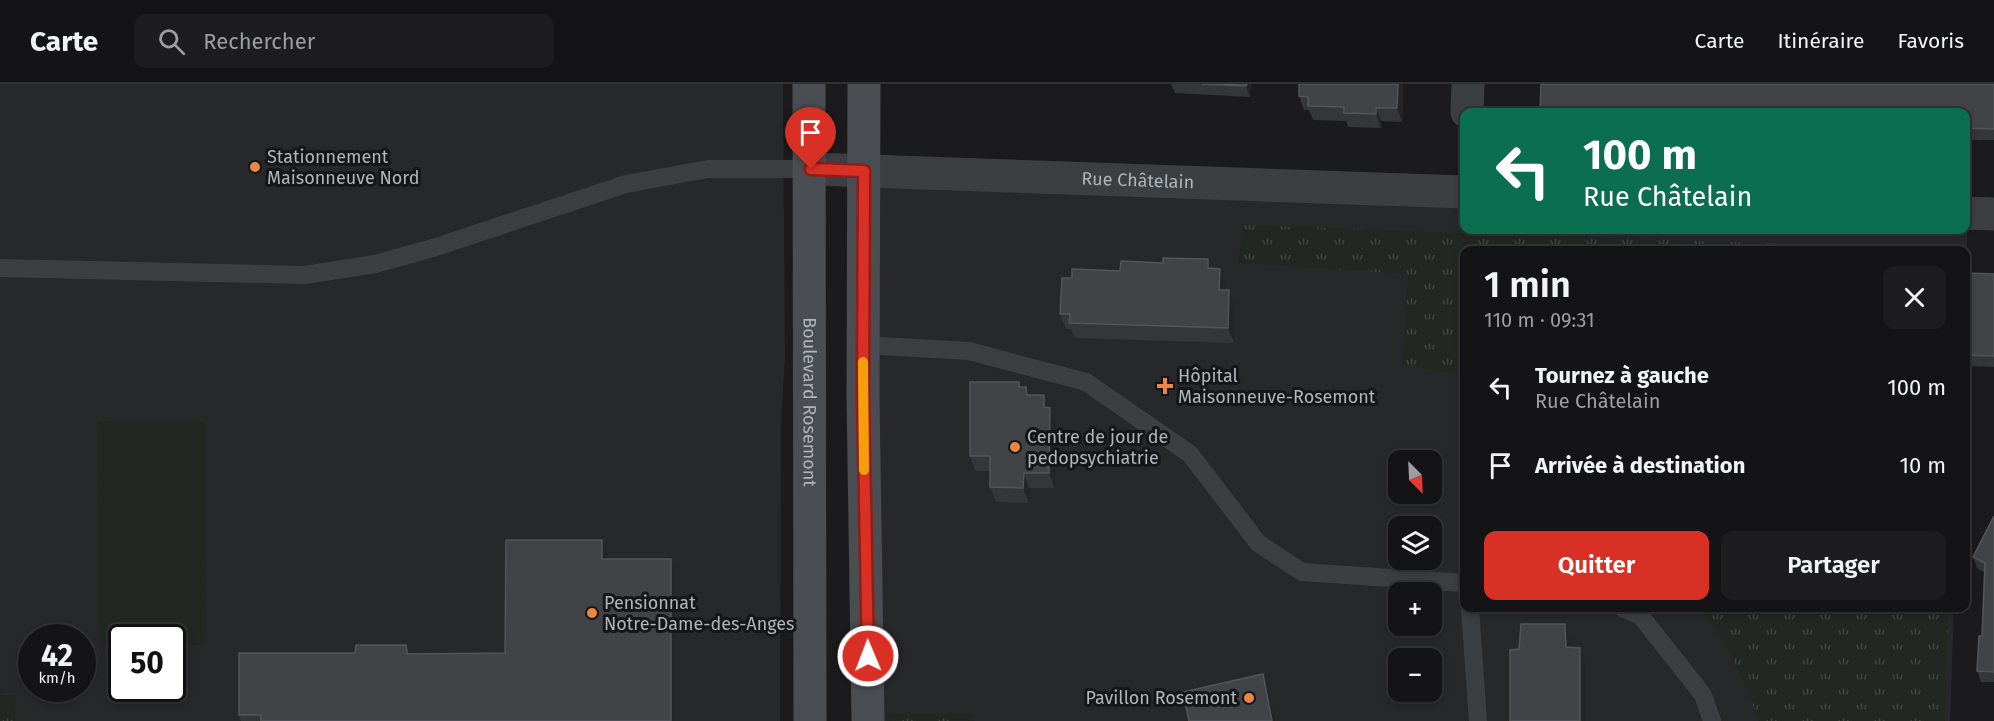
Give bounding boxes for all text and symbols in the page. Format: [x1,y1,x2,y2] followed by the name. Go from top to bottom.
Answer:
[134,14,554,68] search box
[30,25,98,58] text: Carte
[155,25,188,58] icon: search
[203,28,315,55] text: Rechercher
[1695,28,1744,54] text: Carte
[1777,28,1864,54] text: Itinéraire
[1897,28,1964,54] text: Favoris
[785,107,836,169] pin
[794,116,827,149] icon: arrive
[1583,130,1697,180] text: 100 m
[1484,132,1562,210] icon: left
[267,146,420,189] place label: Stationnement Maisonneuve Nord
[248,160,262,174] marker: Stationnement Maisonneuve Nord
[1081,168,1195,193] street label: Rue Châtelain
[1583,181,1752,213] text: Rue Châtelain
[1484,263,1571,307] text: 1 min
[1883,266,1946,329] button: close
[1484,308,1595,332] text: 110 m · 09:31
[798,317,821,487] street label: Boulevard Rosemont
[1535,362,1709,389] text: Tournez à gauche
[1178,365,1376,408] place label: Hôpital Maisonneuve-Rosemont
[1484,371,1517,404] icon: left
[1887,374,1946,401] text: 100 m
[1156,377,1174,395] marker: Hôpital Maisonneuve-Rosemont
[1535,389,1660,413] text: Rue Châtelain
[1027,426,1168,469] place label: Centre de jour de pedopsychiatrie
[1008,440,1022,454] marker: Centre de jour de pedopsychiatrie
[1484,449,1517,482] icon: arrive
[1388,450,1442,504] north arrow
[1388,450,1442,702] map controls
[1535,452,1745,479] text: Arrivée à destination
[1900,452,1946,479] text: 10 m
[1388,516,1442,570] button: layers
[1484,531,1709,600] button: Quitter
[1721,531,1946,600] button: Partager
[1388,582,1442,636] button: +
[604,592,795,635] place label: Pensionnat Notre-Dame-des-Anges
[585,606,599,620] marker: Pensionnat Notre-Dame-des-Anges
[108,624,186,702] speed limit sign: 50
[836,624,900,688] position arrow
[41,638,73,674] text: 42
[1388,648,1442,702] button: −
[38,669,76,687] text: km/h
[1085,687,1237,709] place label: Pavillon Rosemont
[1242,691,1256,705] marker: Pavillon Rosemont

